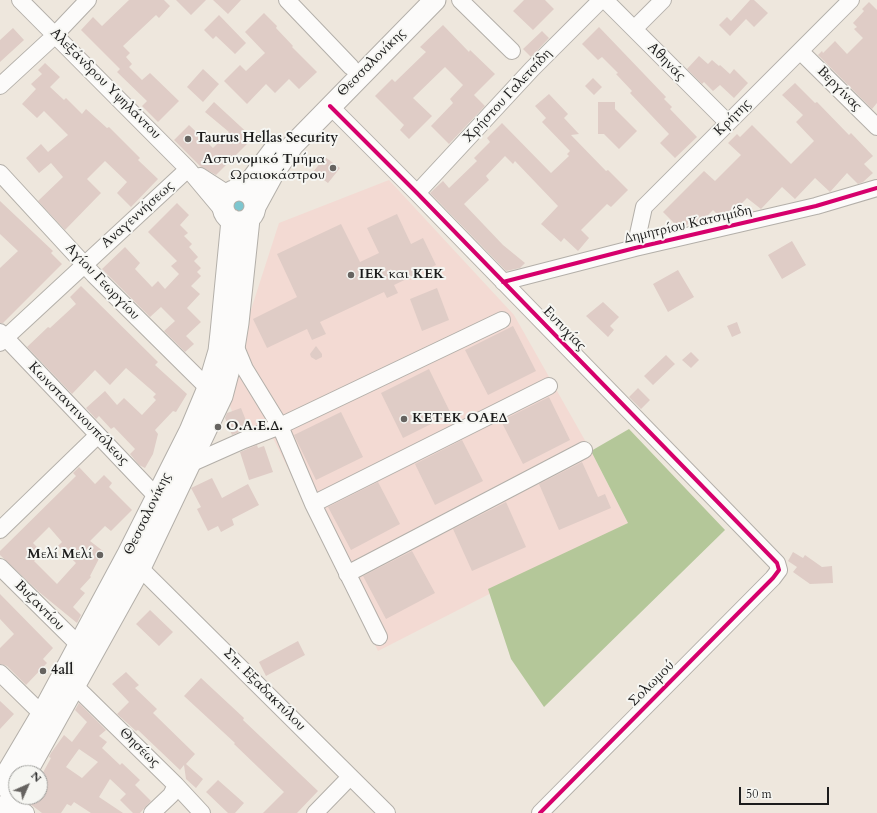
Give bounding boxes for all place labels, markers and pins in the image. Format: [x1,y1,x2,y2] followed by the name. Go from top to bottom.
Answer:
[196,131,338,147] place label: Taurus Hellas Security
[183,134,193,144] marker: Taurus Hellas Security
[203,152,325,184] place label: Αστυνομικό Τμήμα Ωραιοκάστρου
[328,163,338,173] marker: Αστυνομικό Τμήμα Ωραιοκάστρου
[359,267,444,283] place label: ΙΕΚ και ΚΕΚ
[346,270,356,280] marker: ΙΕΚ και ΚΕΚ
[412,411,507,427] place label: ΚΕΤΕΚ ΟΑΕΔ
[399,414,409,424] marker: ΚΕΤΕΚ ΟΑΕΔ
[226,419,283,435] place label: Ο.Α.Ε.Δ.
[213,422,223,432] marker: Ο.Α.Ε.Δ.
[27,547,92,563] place label: Μελί Μελί
[95,550,105,560] marker: Μελί Μελί
[51,663,73,679] place label: 4all
[38,666,48,676] marker: 4all

